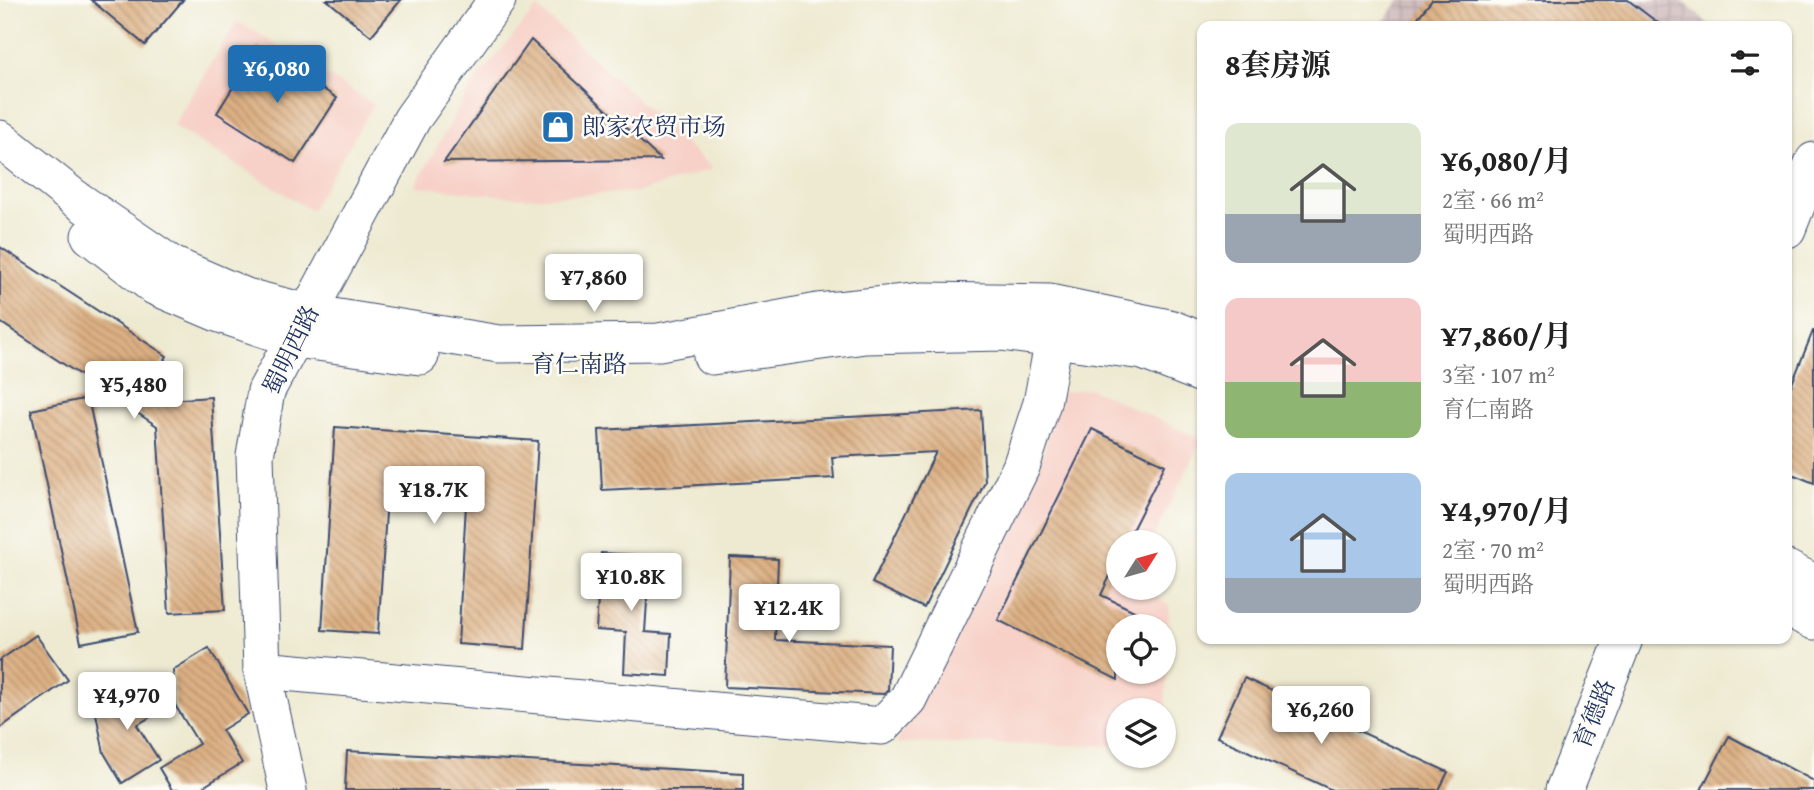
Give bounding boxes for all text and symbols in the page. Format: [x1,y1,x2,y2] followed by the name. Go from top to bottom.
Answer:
[1225,42,1331,86] text: 8套房源
[1726,44,1764,82] icon: filters
[220,46,334,105] pin: ¥6,080
[244,51,310,84] text: ¥6,080
[539,108,577,146] shop icon: 郎家农贸市场
[582,109,726,144] place label: 郎家农贸市场
[1442,138,1573,182] text: ¥6,080/月
[1281,151,1365,235] icon: home
[1442,183,1544,216] text: 2室 · 66 m²
[1442,217,1534,250] text: 蜀明西路
[537,254,651,314] pin: ¥7,860
[561,260,627,293] text: ¥7,860
[254,299,327,401] street label: 蜀明西路
[1442,313,1573,357] text: ¥7,860/月
[1281,326,1365,410] icon: home
[531,346,627,381] street label: 育仁南路
[1442,358,1555,391] text: 3室 · 107 m²
[77,362,191,421] pin: ¥5,480
[101,367,167,400] text: ¥5,480
[1442,392,1534,425] text: 育仁南路
[377,466,491,526] pin: ¥18.7K
[400,472,468,505] text: ¥18.7K
[1442,488,1573,532] text: ¥4,970/月
[1281,501,1365,585] icon: home
[1106,530,1176,600] north arrow
[1106,530,1176,768] map controls
[1442,533,1544,566] text: 2室 · 70 m²
[574,554,688,613] pin: ¥10.8K
[597,559,665,592] text: ¥10.8K
[1442,567,1534,600] text: 蜀明西路
[732,584,846,644] pin: ¥12.4K
[755,590,823,623] text: ¥12.4K
[1106,614,1176,684] button: locate
[70,672,184,732] pin: ¥4,970
[1564,674,1623,754] street label: 育德路
[94,678,160,711] text: ¥4,970
[1264,686,1378,746] pin: ¥6,260
[1288,692,1354,725] text: ¥6,260
[1106,698,1176,768] button: layers

